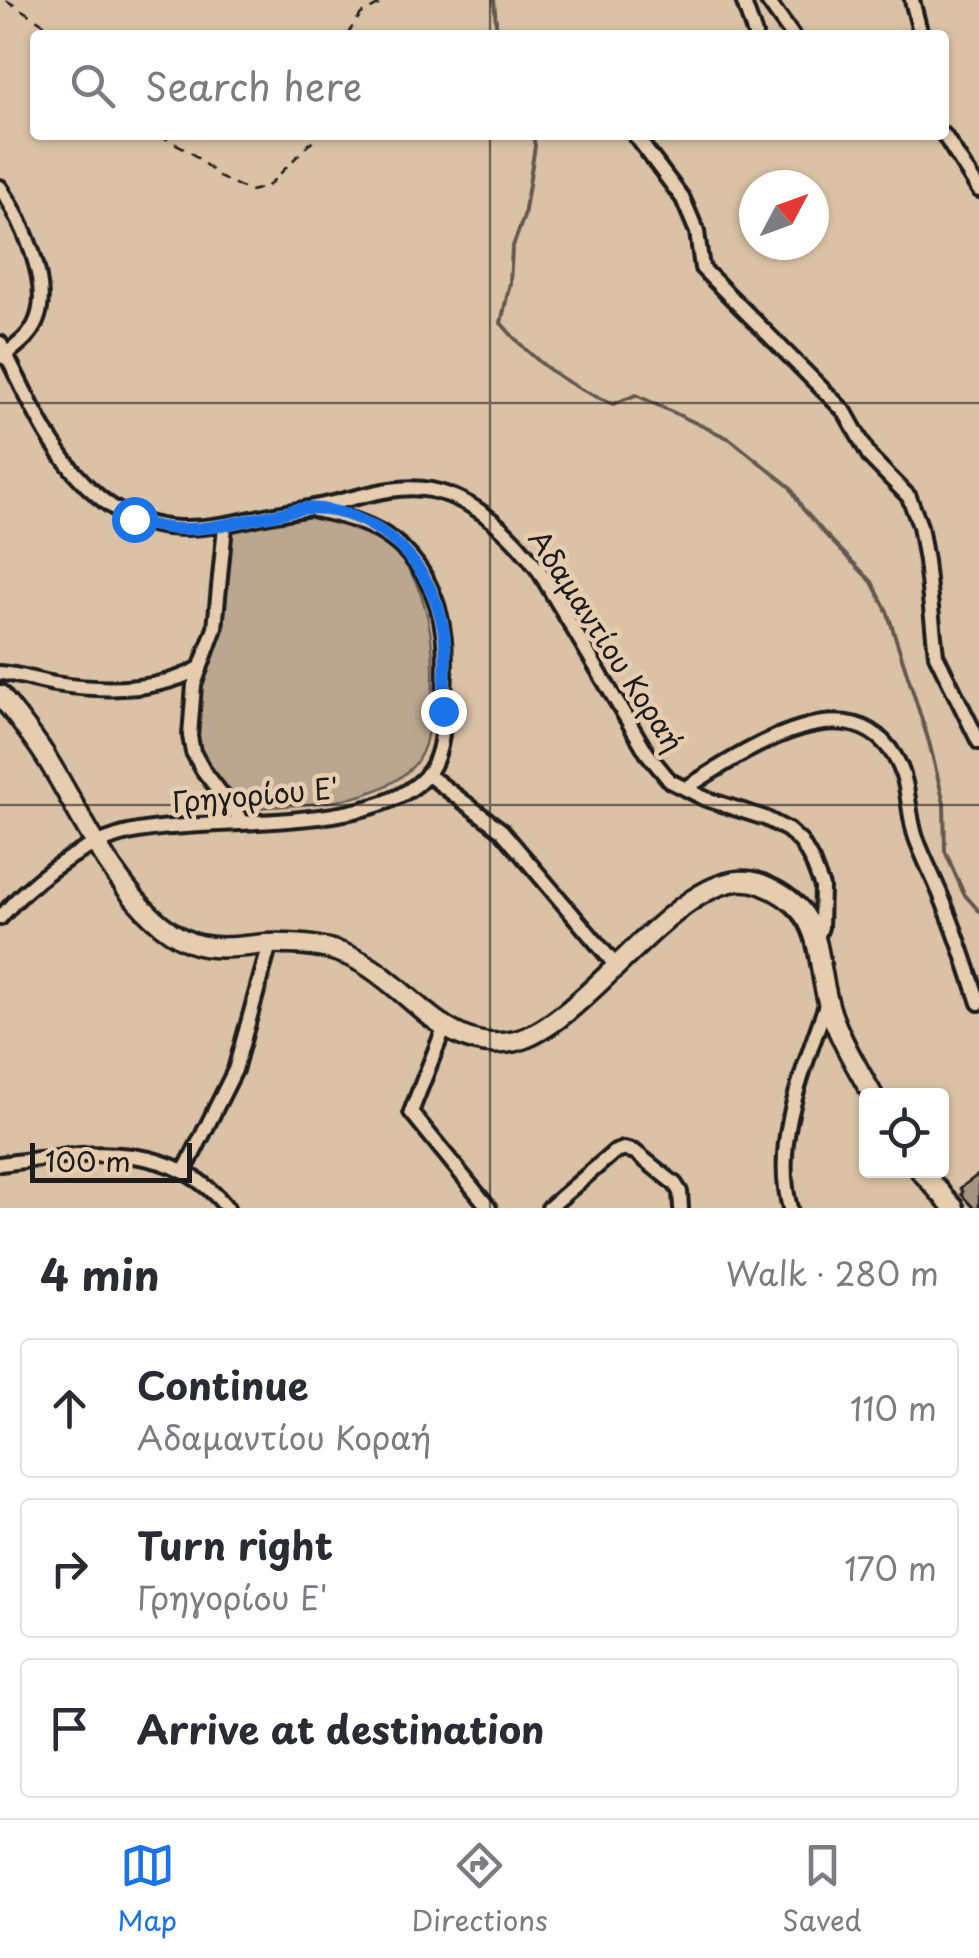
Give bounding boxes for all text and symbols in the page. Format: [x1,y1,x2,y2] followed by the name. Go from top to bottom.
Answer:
[30,30,949,140] search box
[145,57,362,114] text: Search here
[65,58,120,113] icon: search
[739,170,829,260] north arrow
[112,497,158,543] route start
[519,520,695,760] street label: Αδαμαντίου Κοραή
[421,689,467,735] route end
[170,765,340,823] street label: Γρηγορίου Ε'
[859,1088,949,1178] map controls
[859,1088,949,1178] button: locate
[30,1138,192,1182] scale bar
[45,1139,131,1182] text: 100 m
[40,1242,160,1305] text: 4 min
[726,1249,939,1297] text: Walk · 280 m
[137,1356,308,1413] text: Continue
[42,1381,97,1436] icon: ahead
[850,1384,937,1432] text: 110 m
[137,1413,431,1461] text: Αδαμαντίου Κοραή
[137,1516,333,1573] text: Turn right
[42,1541,97,1596] icon: right
[844,1544,937,1592] text: 170 m
[137,1573,328,1621] text: Γρηγορίου Ε'
[137,1700,545,1757] text: Arrive at destination
[42,1701,97,1756] icon: arrive
[117,1838,177,1941] tab: Map
[412,1838,548,1941] tab: Directions
[782,1838,862,1941] tab: Saved

